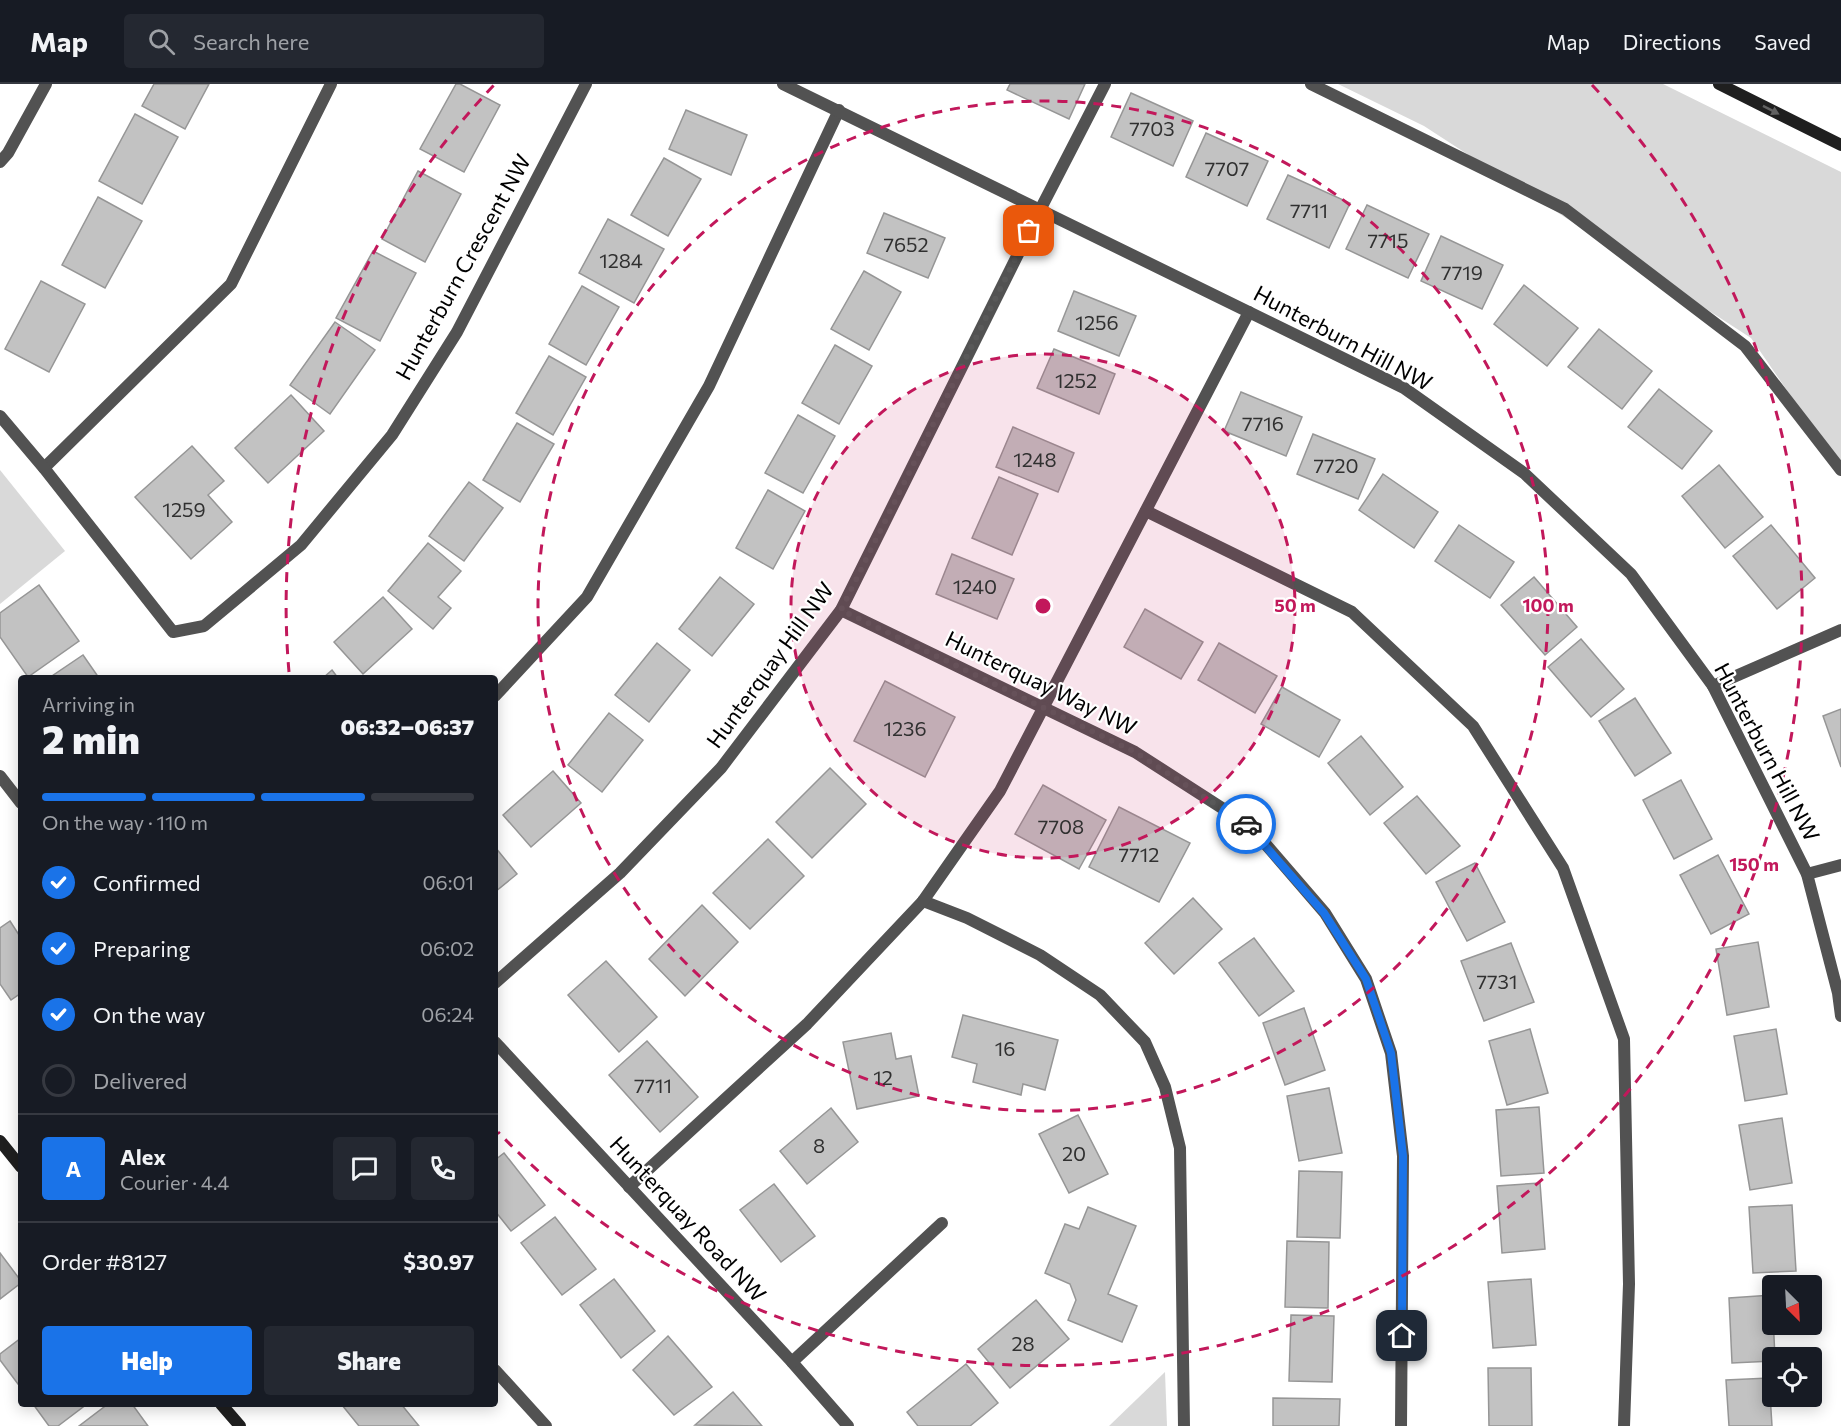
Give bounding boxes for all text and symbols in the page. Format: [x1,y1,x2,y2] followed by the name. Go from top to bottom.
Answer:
[124,14,544,68] search box
[30,24,88,58] text: Map
[145,25,178,58] icon: search
[193,28,309,55] text: Search here
[1547,29,1590,54] text: Map
[1623,29,1721,54] text: Directions
[1754,29,1811,54] text: Saved
[1762,105,1780,115] one-way arrow
[1129,116,1175,140] house number: 7703
[389,149,536,384] street label: Hunterburn Crescent NW
[1205,156,1249,180] house number: 7707
[1290,198,1328,222] house number: 7711
[1003,205,1054,256] pin
[1012,214,1045,247] icon: bag
[1367,228,1409,252] house number: 7715
[883,232,929,256] house number: 7652
[599,248,643,272] house number: 1284
[1441,260,1483,284] house number: 7719
[1249,279,1437,396] street label: Hunterburn Hill NW
[1075,310,1119,334] house number: 1256
[1055,368,1097,392] house number: 1252
[1242,411,1284,435] house number: 7716
[1013,447,1057,471] house number: 1248
[1313,453,1359,477] house number: 7720
[162,497,206,521] house number: 1259
[953,574,997,598] house number: 1240
[700,576,839,753] street label: Hunterquay Hill NW
[1274,594,1316,616] text: 50 m
[1522,594,1574,616] text: 100 m
[1033,596,1053,616] centre of rings
[941,625,1141,741] street label: Hunterquay Way NW
[1709,658,1826,846] street label: Hunterburn Hill NW
[42,692,135,716] text: Arriving in
[340,713,474,740] text: 06:32–06:37
[42,714,140,762] text: 2 min
[883,716,927,740] house number: 1236
[1216,794,1276,854] courier
[1230,808,1263,841] icon: car
[42,810,208,834] text: On the way · 110 m
[1038,814,1084,838] house number: 7708
[1119,842,1159,866] house number: 7712
[1729,853,1779,875] text: 150 m
[42,866,75,899] icon: check
[93,869,200,896] text: Confirmed
[422,870,474,894] text: 06:01
[42,932,75,965] icon: check
[93,935,190,962] text: Preparing
[420,936,474,960] text: 06:02
[1476,969,1518,993] house number: 7731
[42,998,75,1031] icon: check
[93,1001,205,1028] text: On the way
[421,1002,474,1026] text: 06:24
[995,1036,1015,1060] house number: 16
[873,1065,893,1089] house number: 12
[93,1067,187,1094] text: Delivered
[634,1073,672,1097] house number: 7711
[605,1130,772,1307] street label: Hunterquay Road NW
[813,1133,825,1157] house number: 8
[333,1137,396,1200] button: chat
[411,1137,474,1200] button: phone
[1062,1141,1086,1165] house number: 20
[120,1143,166,1170] text: Alex
[66,1155,81,1182] text: A
[120,1170,229,1194] text: Courier · 4.4
[42,1248,167,1275] text: Order #8127
[403,1248,474,1275] text: $30.97
[1762,1275,1822,1335] north arrow
[1762,1275,1822,1407] map controls
[1376,1310,1427,1361] pin
[1385,1319,1418,1352] icon: home
[42,1326,252,1395] button: Help
[264,1326,474,1395] button: Share
[1011,1331,1035,1355] house number: 28
[1762,1347,1822,1407] button: locate

